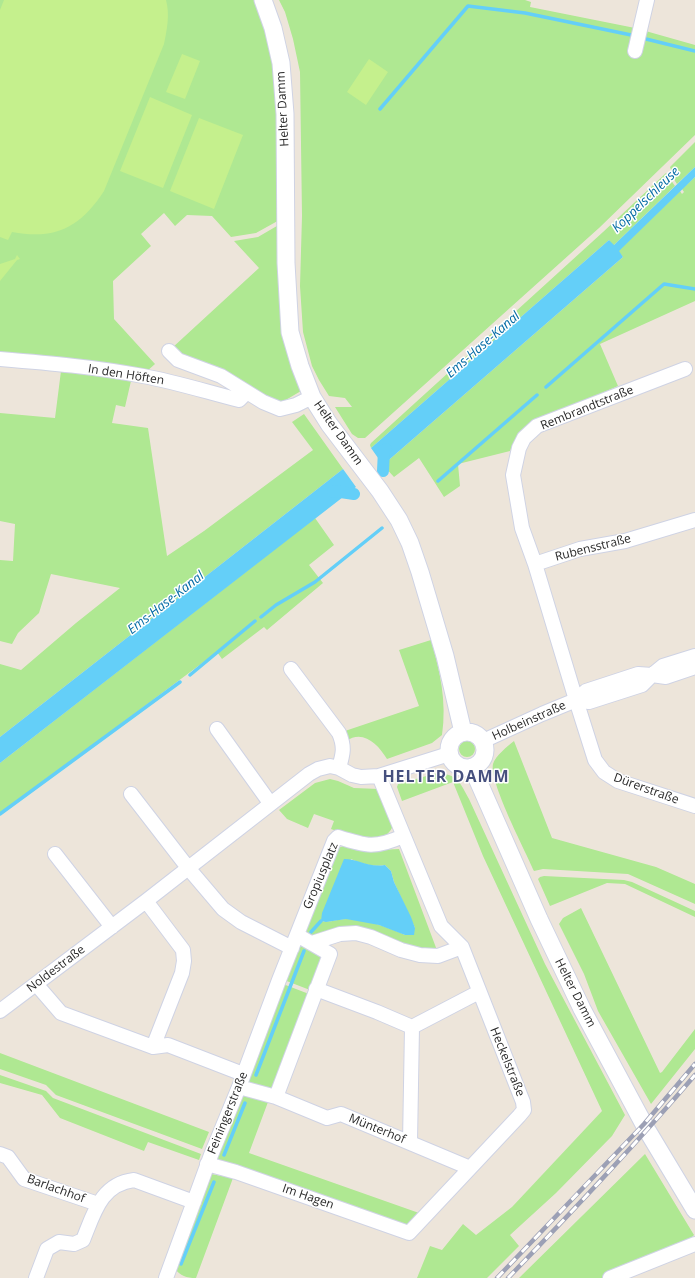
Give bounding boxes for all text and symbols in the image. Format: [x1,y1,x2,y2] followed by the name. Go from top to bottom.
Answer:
[274,71,292,147] street label: Helter Damm
[609,164,683,236] water label: Koppelschleuse
[443,309,523,381] water label: Ems-Hase-Kanal
[87,362,165,388] street label: In den Höften
[538,383,636,433] street label: Rembrandtstraße
[311,398,365,468] street label: Helter Damm
[554,532,632,564] street label: Rubensstraße
[125,568,207,638] water label: Ems-Hase-Kanal
[490,698,568,744] street label: Holbeinstraße
[382,767,510,787] district label: HELTER DAMM
[611,771,681,807] street label: Dürerstraße
[300,840,342,912] street label: Gropiusplatz
[24,942,88,996] street label: Noldestraße
[552,956,598,1030] street label: Helter Damm
[487,1025,527,1099] street label: Heckelstraße
[205,1070,251,1156] street label: Feiningerstraße
[346,1111,408,1147] street label: Münterhof
[25,1172,87,1206] street label: Barlachhof
[280,1181,336,1213] street label: Im Hagen

